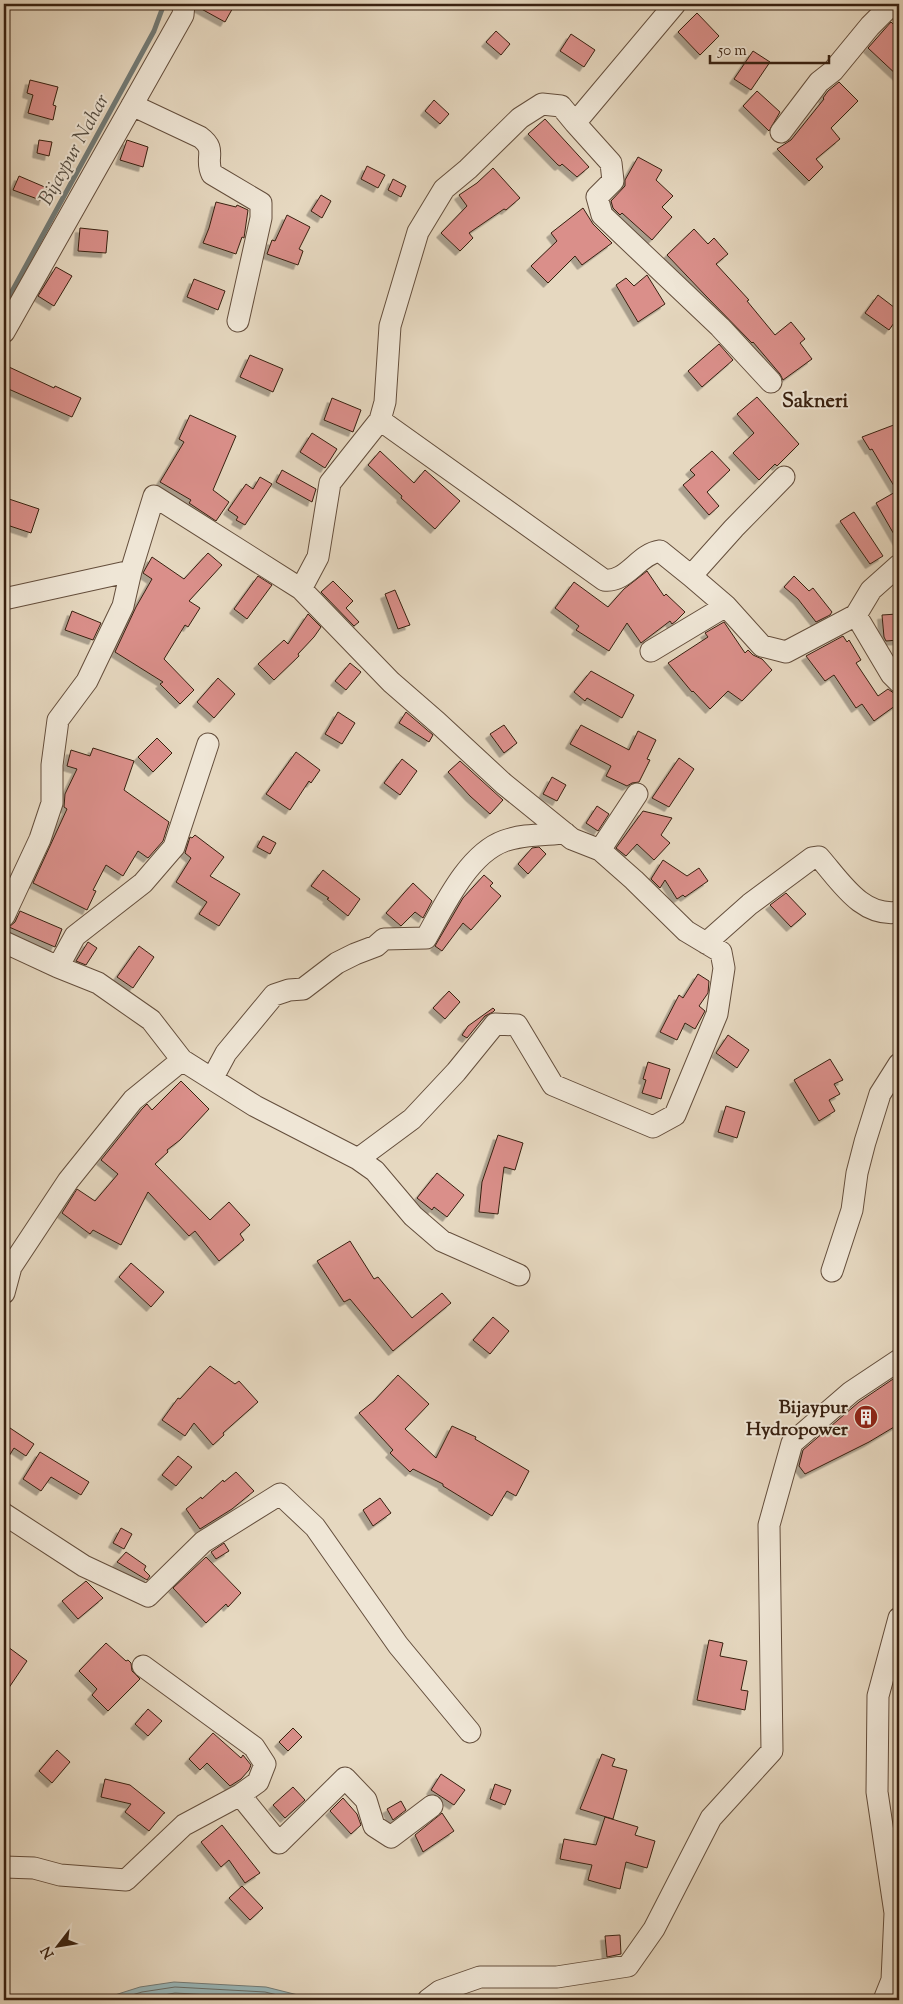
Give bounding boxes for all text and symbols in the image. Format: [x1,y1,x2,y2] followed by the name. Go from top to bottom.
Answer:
[710,32,829,64] scale bar
[717,41,747,62] text: 50 m
[33,89,118,211] water label: Bijaypur Nahar
[782,388,848,417] district label: Sakneri
[746,1395,849,1444] place label: Bijaypur Hydropower
[853,1404,879,1430] building icon: Bijaypur Hydropower
[32,1922,82,1972] north arrow
[37,1942,60,1962] text: N

